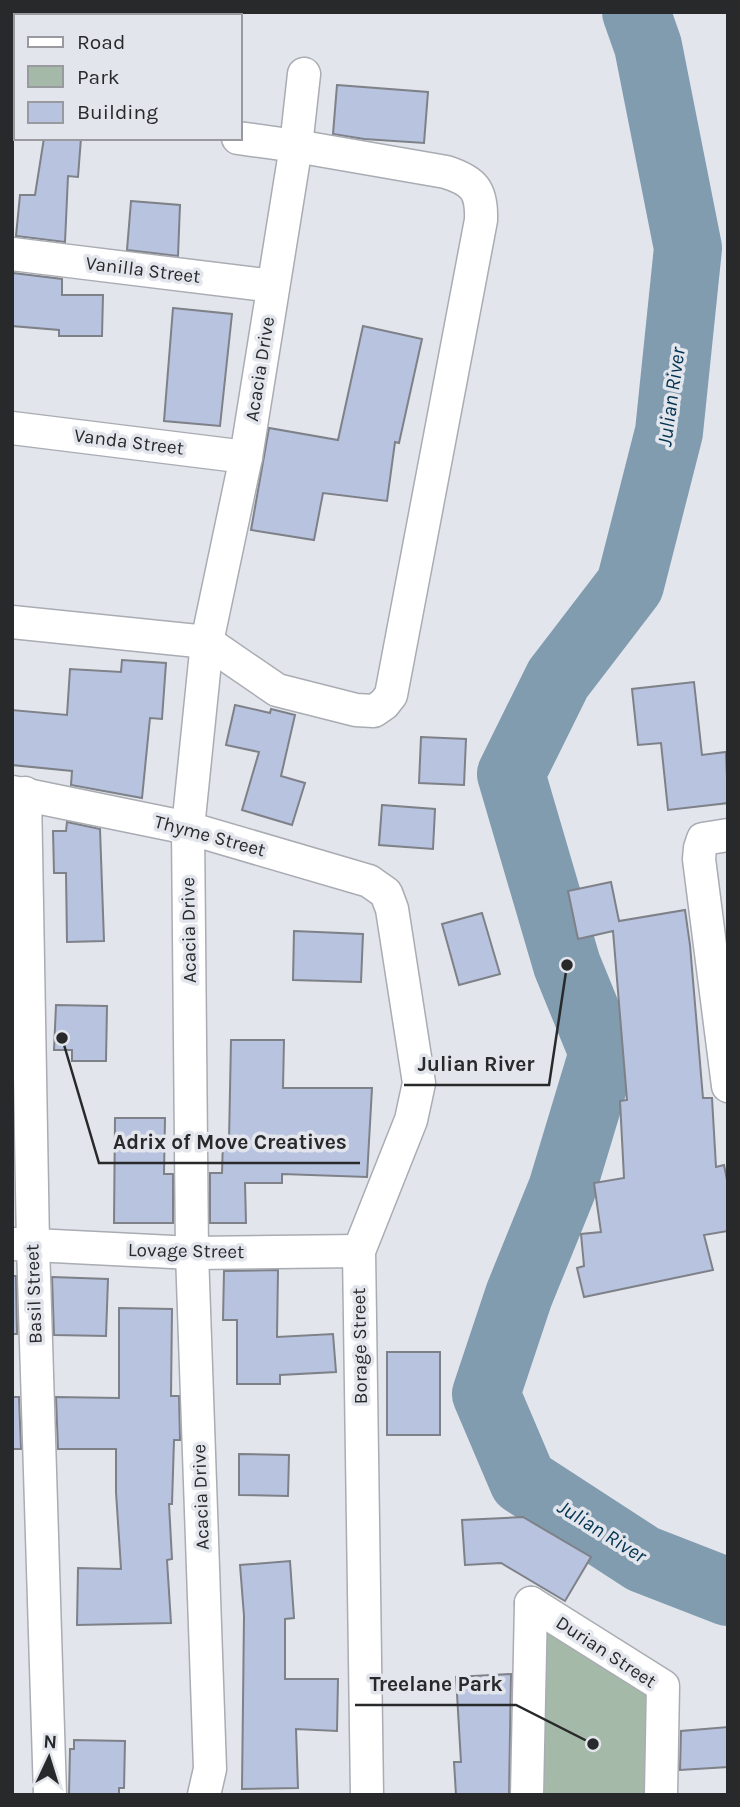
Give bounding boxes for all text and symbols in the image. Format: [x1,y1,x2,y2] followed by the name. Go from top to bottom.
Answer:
[14,14,242,140] legend
[77,30,125,54] text: Road
[77,65,120,89] text: Park
[77,100,158,124] text: Building
[84,252,202,288] street label: Vanilla Street
[241,315,279,423] street label: Acacia Drive
[652,345,690,448] water label: Julian River
[73,424,185,460] street label: Vanda Street
[152,811,268,861] street label: Thyme Street
[177,877,201,983] street label: Acacia Drive
[404,1043,549,1085] callout: Julian River
[417,1052,535,1076] text: Julian River
[99,1121,360,1163] callout: Adrix of Move Creatives
[113,1130,347,1154] text: Adrix of Move Creatives
[128,1239,244,1263] street label: Lovage Street
[21,1244,47,1344] street label: Basil Street
[348,1287,372,1405] street label: Borage Street
[188,1444,214,1550] street label: Acacia Drive
[553,1494,652,1568] water label: Julian River
[552,1611,660,1693] street label: Durian Street
[355,1663,516,1705] callout: Treelane Park
[369,1672,503,1696] text: Treelane Park
[14,1723,84,1793] north arrow
[43,1731,58,1753] text: N

